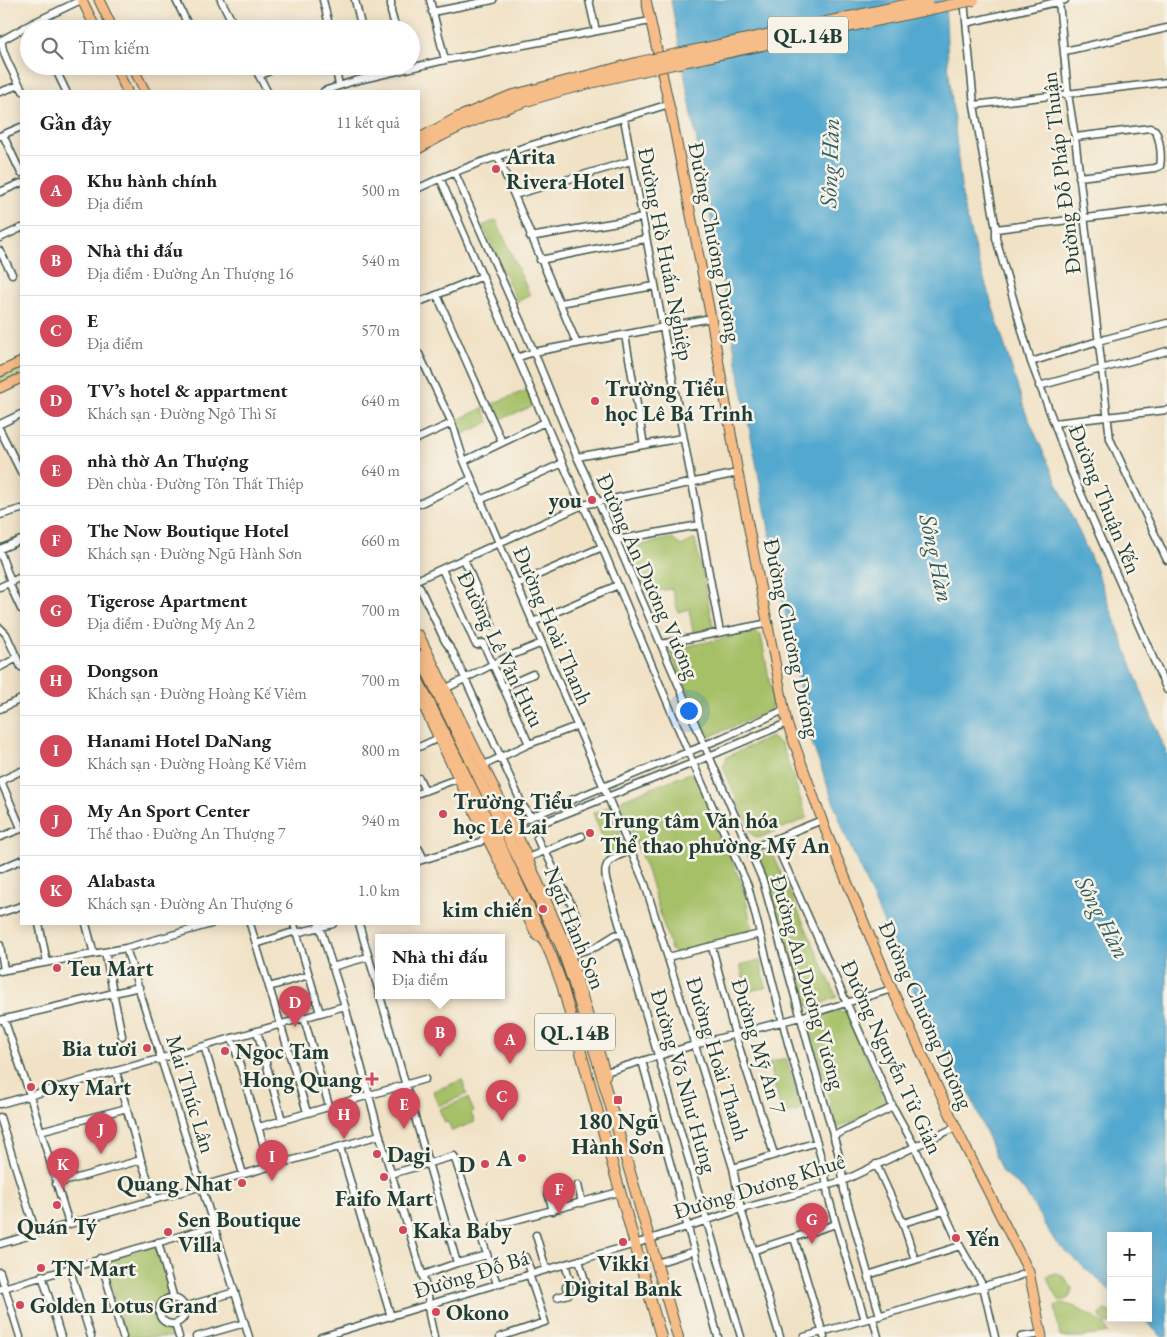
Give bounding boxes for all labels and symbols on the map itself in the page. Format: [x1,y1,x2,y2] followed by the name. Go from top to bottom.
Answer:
[768,16,848,54] road number: QL.14B
[1034,70,1088,276] street label: Đường Đỗ Pháp Thuận
[812,118,846,209] water label: Sông Hàn
[681,140,749,345] street label: Đường Chương Dương
[505,142,625,196] place label: Arita Rivera Hotel
[631,145,701,363] street label: Đường Hồ Huấn Nghiệp
[490,163,502,175] marker: Arita Rivera Hotel
[605,374,753,428] place label: Trường Tiểu học Lê Bá Trinh
[589,395,601,407] marker: Trường Tiểu học Lê Bá Trinh
[1062,420,1148,578] street label: Đường Thuận Yến
[590,469,707,684] street label: Đường An Dương Vương
[549,486,582,515] place label: you
[586,494,598,506] marker: you
[912,510,961,605] water label: Sông Hàn
[757,536,827,741] street label: Đường Chương Dương
[506,542,600,710] street label: Đường Hoài Thanh
[451,566,552,732] street label: Đường Lê Văn Hưu
[676,698,702,724] your location
[453,787,573,841] place label: Trường Tiểu học Lê Lai
[600,806,830,860] place label: Trung tâm Văn hóa Thể thao phường Mỹ An
[437,808,449,820] marker: Trường Tiểu học Lê Lai
[584,827,596,839] marker: Trung tâm Văn hóa Thể thao phường Mỹ An
[537,862,613,994] street label: Ngũ Hành Sơn
[1068,869,1138,964] water label: Sông Hàn
[763,871,853,1093] street label: Đường An Dương Vương
[442,895,534,924] place label: kim chiến
[537,903,549,915] marker: kim chiến
[871,916,981,1114] street label: Đường Chương Dương
[67,954,154,983] place label: Teu Mart
[834,955,950,1159] street label: Đường Nguyễn Tử Giản
[51,962,63,974] marker: Teu Mart
[679,973,757,1145] street label: Đường Hoài Thanh
[725,975,794,1118] street label: Đường Mỹ An 7
[279,986,311,1027] pin: D
[644,986,724,1177] street label: Đường Võ Như Hưng
[535,1014,615,1050] road number: QL.14B
[424,1016,456,1057] pin: B
[494,1023,526,1064] pin: A
[159,1031,223,1157] street label: Mai Thúc Lân
[62,1034,138,1063] place label: Bia tươi
[235,1037,330,1066] place label: Ngoc Tam
[141,1042,153,1054] marker: Bia tươi
[219,1045,231,1057] marker: Ngoc Tam
[243,1065,363,1094] place label: Hong Quang
[41,1073,132,1102] place label: Oxy Mart
[366,1073,378,1085] marker: Hong Quang
[486,1080,518,1121] pin: C
[25,1081,37,1093] marker: Oxy Mart
[388,1088,420,1129] pin: E
[612,1094,624,1106] marker: 180 Ngũ Hành Sơn
[328,1098,360,1139] pin: H
[572,1107,665,1161] place label: 180 Ngũ Hành Sơn
[85,1113,117,1154] pin: J
[256,1140,288,1181] pin: I
[387,1140,431,1169] place label: Dagi
[495,1144,512,1173] place label: A
[670,1146,849,1226] street label: Đường Dương Khuê
[47,1148,79,1189] pin: K
[371,1148,383,1160] marker: Dagi
[458,1150,475,1179] place label: D
[516,1152,528,1164] marker: A
[479,1158,491,1170] marker: D
[117,1169,233,1198] place label: Quang Nhat
[378,1171,390,1183] marker: Faifo Mart
[543,1173,575,1214] pin: F
[236,1177,248,1189] marker: Quang Nhat
[335,1184,434,1213] place label: Faifo Mart
[51,1199,63,1211] marker: Quán Tý
[796,1203,828,1244] pin: G
[178,1205,301,1259] place label: Sen Boutique Villa
[17,1212,97,1241] place label: Quán Tý
[413,1216,512,1245] place label: Kaka Baby
[397,1224,409,1236] marker: Kaka Baby
[966,1224,1000,1253] place label: Yến
[162,1226,174,1238] marker: Sen Boutique Villa
[950,1232,962,1244] marker: Yến
[617,1236,629,1248] marker: Vikki Digital Bank
[410,1243,532,1305] street label: Đường Đỗ Bá
[564,1249,683,1303] place label: Vikki Digital Bank
[51,1254,137,1283] place label: TN Mart
[35,1262,47,1274] marker: TN Mart
[30,1291,218,1320] place label: Golden Lotus Grand
[446,1298,509,1327] place label: Okono
[14,1299,26,1311] marker: Golden Lotus Grand
[430,1306,442,1318] marker: Okono

